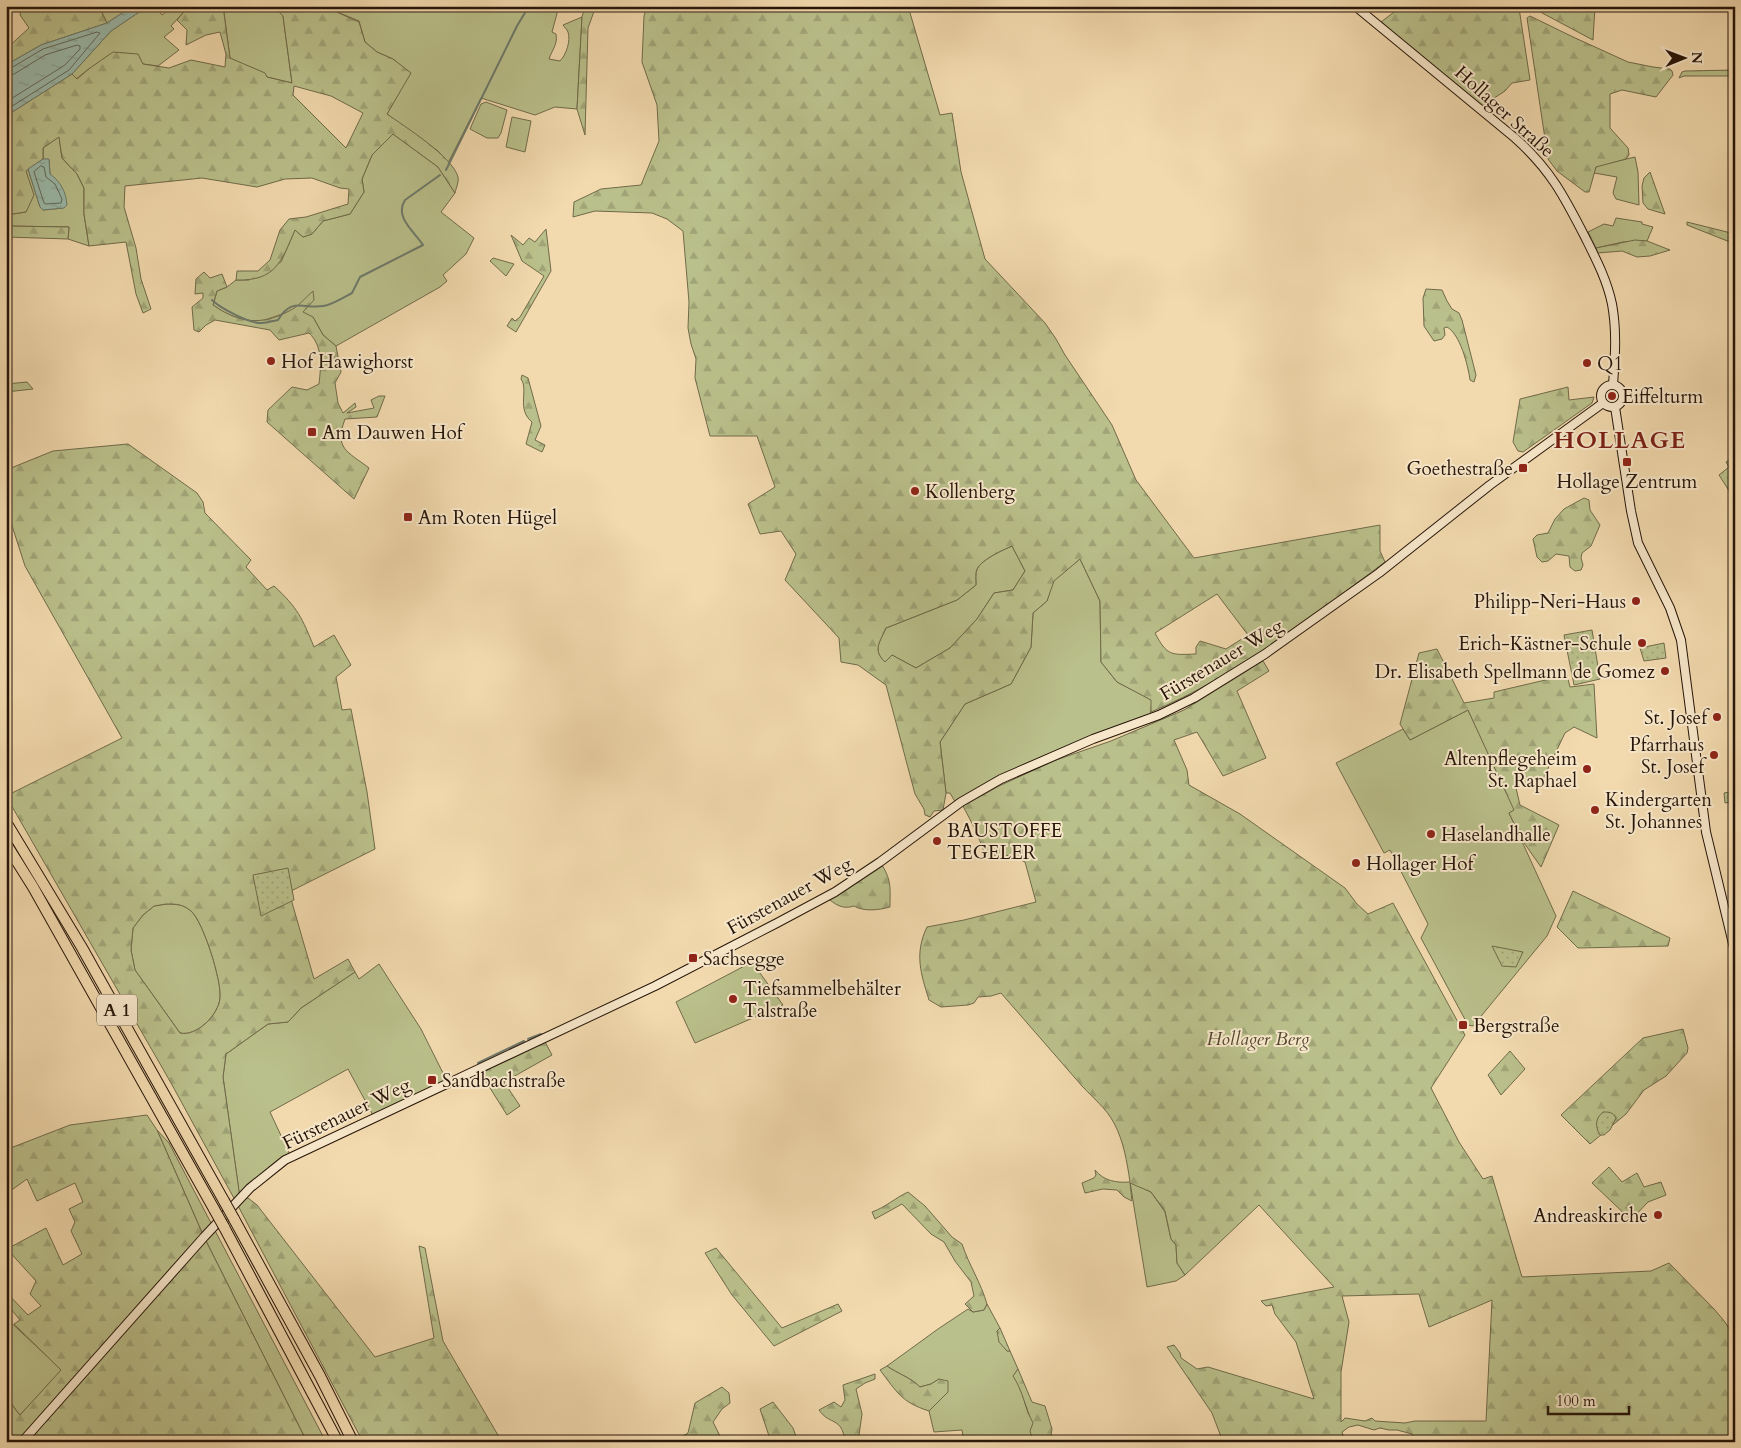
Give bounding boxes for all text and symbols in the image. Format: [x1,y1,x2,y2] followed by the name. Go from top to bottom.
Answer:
[1658,32,1708,82] north arrow
[1687,52,1706,64] text: N
[1449,60,1560,164] street label: Hollager Straße
[281,349,413,375] place label: Hof Hawighorst
[1597,351,1623,377] place label: Q1
[265,355,277,367] marker: Hof Hawighorst
[1581,357,1593,369] marker: Q1
[1622,384,1704,410] place label: Eiffelturm
[1606,390,1618,402] marker: Eiffelturm
[322,420,466,446] place label: Am Dauwen Hof
[1554,424,1686,457] district label: HOLLAGE
[306,426,318,438] marker: Am Dauwen Hof
[1407,456,1513,482] place label: Goethestraße
[1621,456,1633,468] marker: Hollage Zentrum
[1517,462,1529,474] marker: Goethestraße
[1557,469,1698,495] place label: Hollage Zentrum
[925,479,1015,505] place label: Kollenberg
[909,485,921,497] marker: Kollenberg
[418,505,557,531] place label: Am Roten Hügel
[402,511,414,523] marker: Am Roten Hügel
[1474,589,1626,615] place label: Philipp-Neri-Haus
[1630,595,1642,607] marker: Philipp-Neri-Haus
[1155,613,1288,707] street label: Fürstenauer Weg
[1458,631,1632,657] place label: Erich-Kästner-Schule
[1636,637,1648,649] marker: Erich-Kästner-Schule
[1375,659,1655,685] place label: Dr. Elisabeth Spellmann de Gomez
[1659,665,1671,677] marker: Dr. Elisabeth Spellmann de Gomez
[1644,705,1710,731] place label: St. Josef
[1711,711,1723,723] marker: St. Josef
[1629,732,1707,780] place label: Pfarrhaus St. Josef
[1444,746,1578,794] place label: Altenpflegeheim St. Raphael
[1708,749,1720,761] marker: Pfarrhaus St. Josef
[1581,763,1593,775] marker: Altenpflegeheim St. Raphael
[1605,787,1712,835] place label: Kindergarten St. Johannes
[1589,804,1601,816] marker: Kindergarten St. Johannes
[947,818,1062,866] place label: BAUSTOFFE TEGELER
[1441,822,1551,848] place label: Haselandhalle
[1425,828,1437,840] marker: Haselandhalle
[931,835,943,847] marker: BAUSTOFFE TEGELER
[722,851,857,941] street label: Fürstenauer Weg
[1366,851,1476,877] place label: Hollager Hof
[1350,857,1362,869] marker: Hollager Hof
[703,946,785,972] place label: Sachsegge
[687,952,699,964] marker: Sachsegge
[743,976,901,1024] place label: Tiefsammelbehälter Talstraße
[727,993,739,1005] marker: Tiefsammelbehälter Talstraße
[97,994,137,1026] road number: A 1
[1473,1013,1560,1039] place label: Bergstraße
[1457,1019,1469,1031] marker: Bergstraße
[1207,1026,1310,1052] park label: Hollager Berg
[442,1068,566,1094] place label: Sandbachstraße
[278,1071,415,1156] street label: Fürstenauer Weg
[426,1074,438,1086] marker: Sandbachstraße
[1533,1203,1648,1229] place label: Andreaskirche
[1652,1209,1664,1221] marker: Andreaskirche
[1548,1383,1630,1415] scale bar
[1556,1391,1596,1411] text: 100 m

